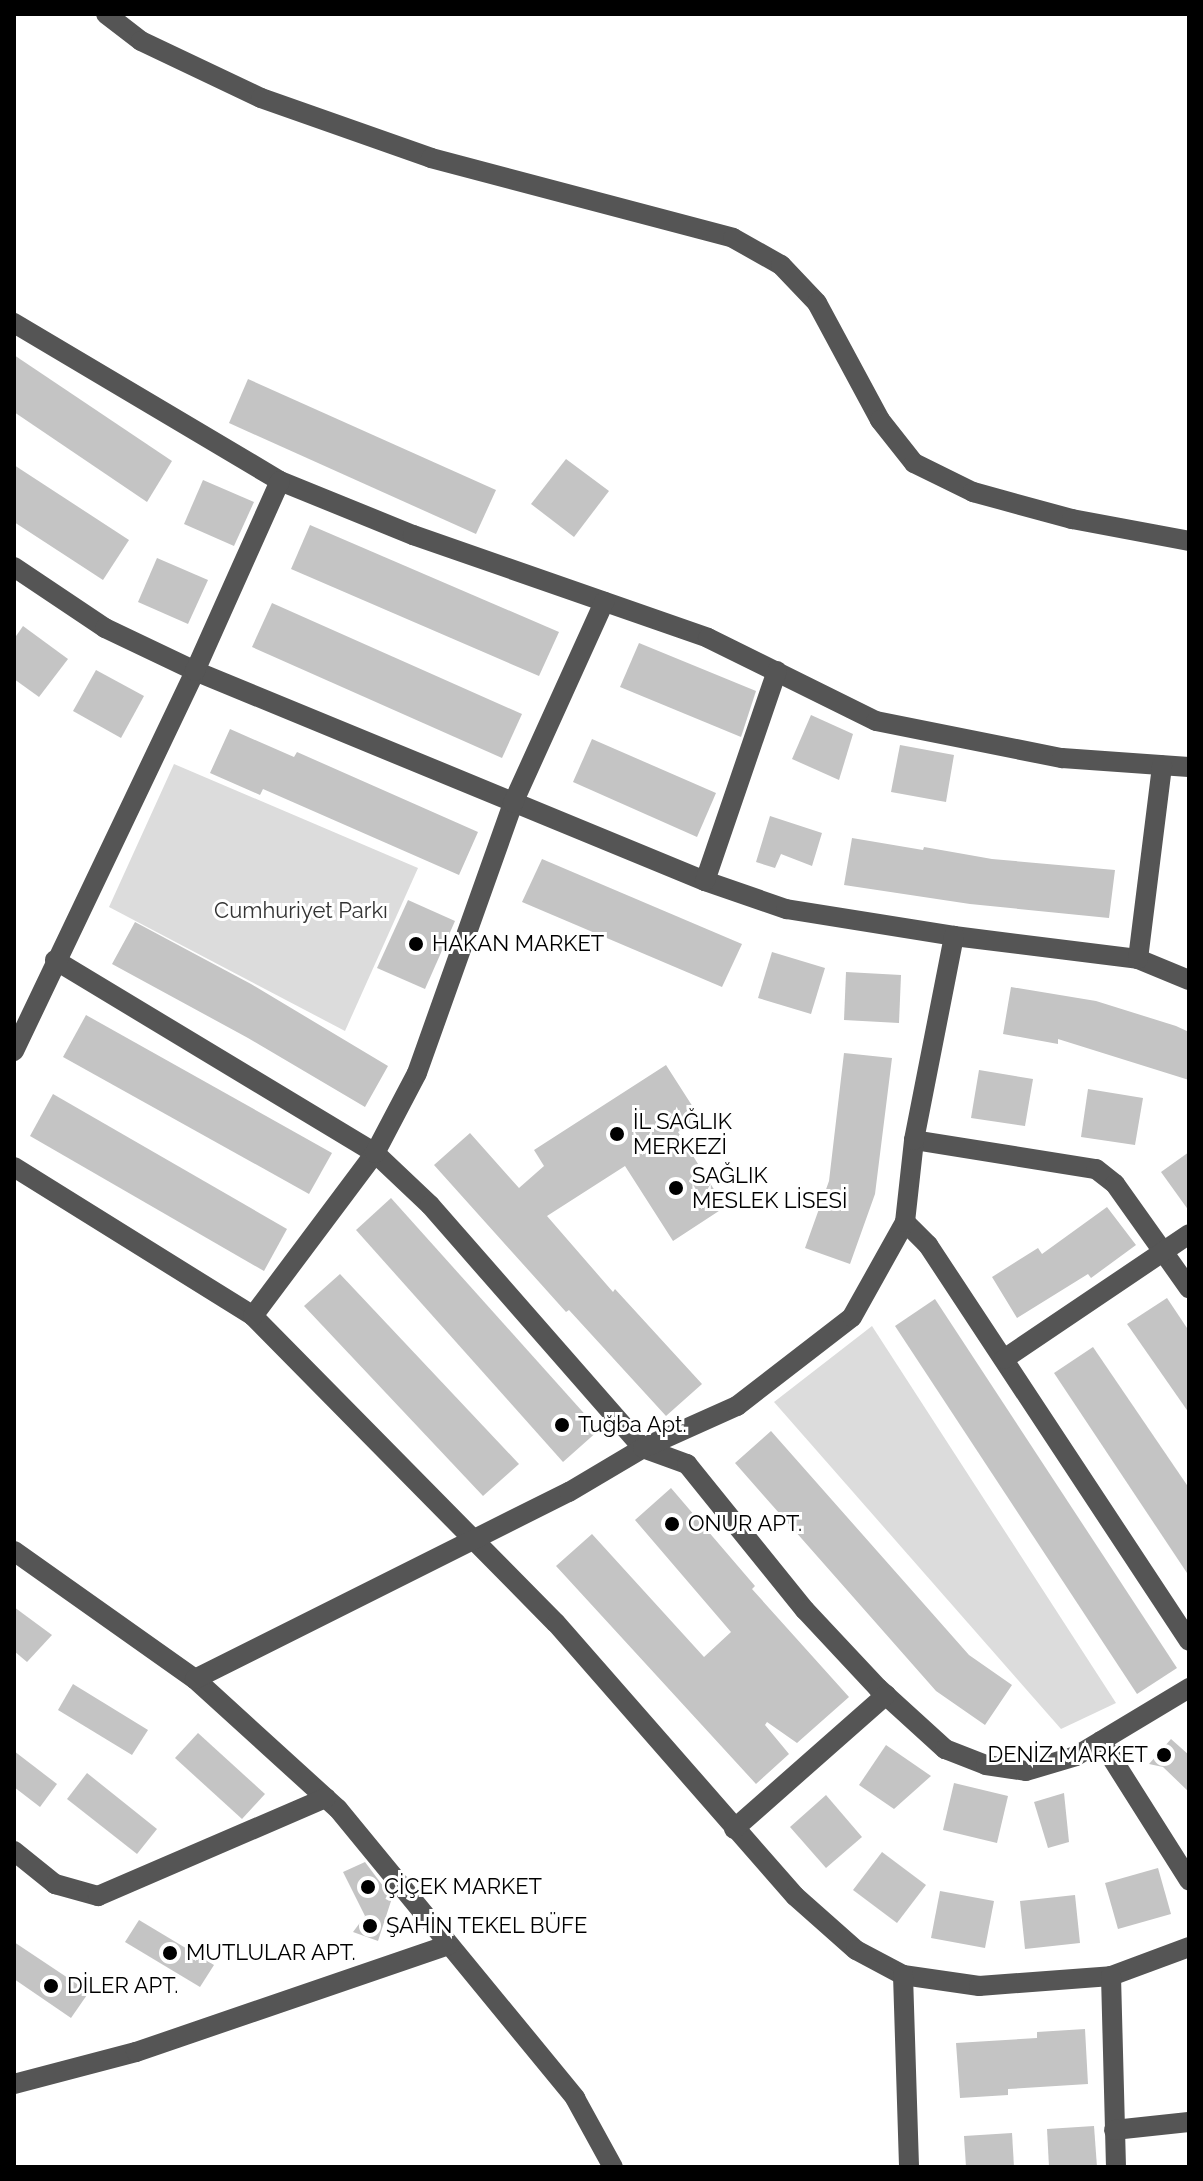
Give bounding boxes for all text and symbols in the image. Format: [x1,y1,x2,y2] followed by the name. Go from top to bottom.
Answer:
[214,898,388,924] park label: Cumhuriyet Parkı
[432,931,604,957] place label: HAKAN MARKET
[407,935,425,953] marker: HAKAN MARKET
[633,1108,732,1160] place label: İL SAĞLIK MERKEZİ
[608,1125,626,1143] marker: İL SAĞLIK MERKEZİ
[692,1162,848,1214] place label: SAĞLIK MESLEK LİSESİ
[667,1179,685,1197] marker: SAĞLIK MESLEK LİSESİ
[578,1412,687,1438] place label: Tuğba Apt.
[553,1416,571,1434] marker: Tuğba Apt.
[688,1511,803,1537] place label: ONUR APT.
[663,1515,681,1533] marker: ONUR APT.
[987,1742,1148,1768] place label: DENİZ MARKET
[1155,1746,1173,1764] marker: DENİZ MARKET
[384,1874,542,1900] place label: ÇİÇEK MARKET
[359,1878,377,1896] marker: ÇİÇEK MARKET
[386,1913,589,1939] place label: ŞAHİN TEKEL BÜFE
[361,1917,379,1935] marker: ŞAHİN TEKEL BÜFE
[186,1940,356,1966] place label: MUTLULAR APT.
[161,1944,179,1962] marker: MUTLULAR APT.
[67,1973,179,1999] place label: DİLER APT.
[42,1977,60,1995] marker: DİLER APT.

